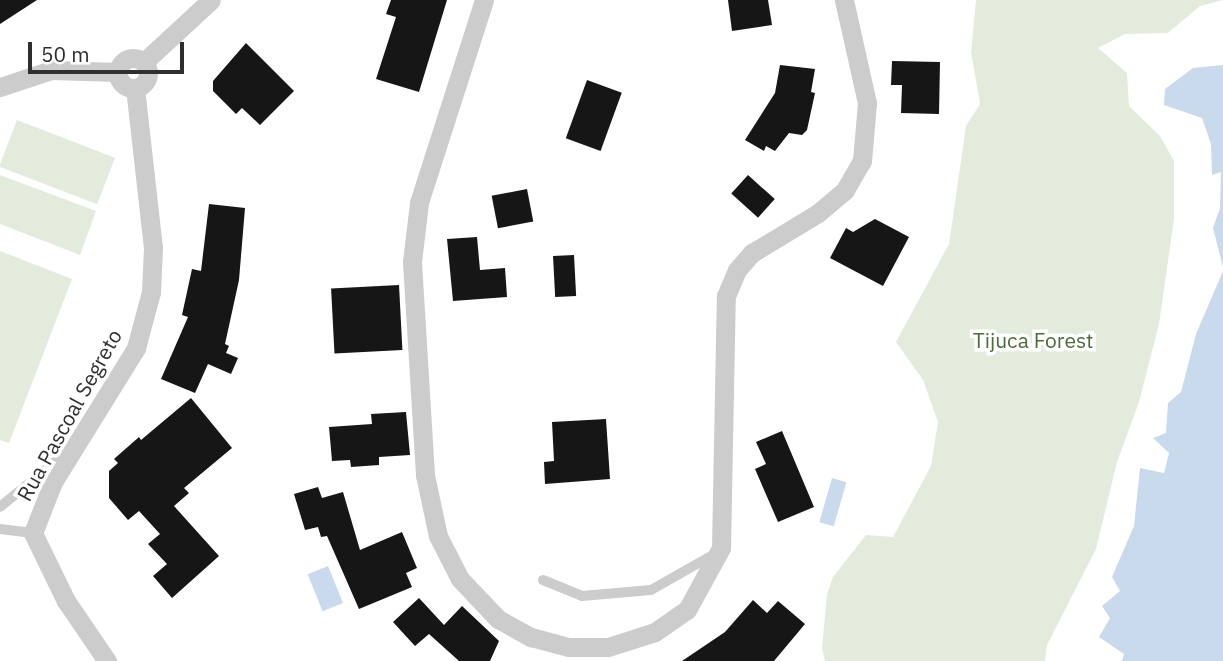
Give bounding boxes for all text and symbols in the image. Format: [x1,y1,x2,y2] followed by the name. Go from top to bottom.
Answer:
[32,28,187,72] scale bar
[41,40,90,68] text: 50 m
[11,325,127,505] street label: Rua Pascoal Segreto
[973,327,1093,353] park label: Tijuca Forest

